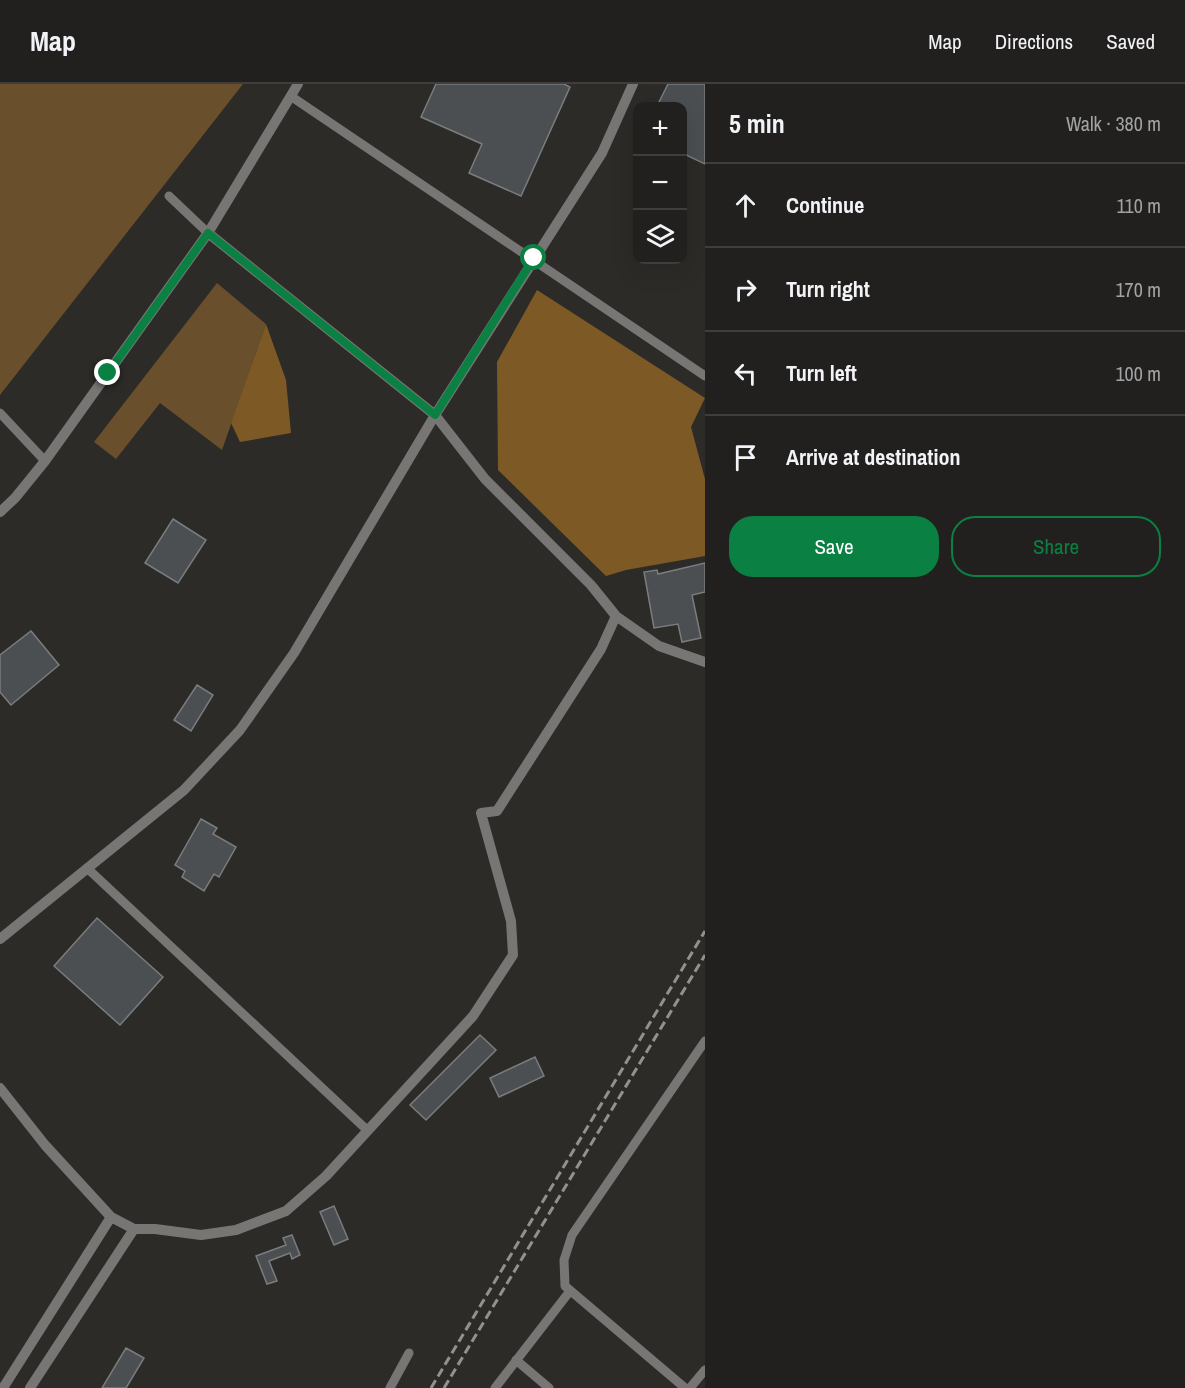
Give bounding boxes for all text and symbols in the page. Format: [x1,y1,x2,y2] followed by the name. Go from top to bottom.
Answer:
[30,22,76,60] text: Map
[928,27,962,56] text: Map
[995,27,1073,56] text: Directions
[1106,27,1155,56] text: Saved
[633,102,687,264] map controls
[633,102,687,156] button: +
[729,106,785,141] text: 5 min
[1066,110,1161,137] text: Walk · 380 m
[633,156,687,210] button: −
[729,189,762,222] icon: ahead
[786,190,864,220] text: Continue
[1117,192,1161,219] text: 110 m
[633,210,687,264] button: layers
[520,244,546,270] route start
[729,273,762,306] icon: right
[786,274,870,304] text: Turn right
[1115,276,1161,303] text: 170 m
[729,357,762,390] icon: left
[786,358,857,388] text: Turn left
[94,359,120,385] route end
[1115,360,1161,387] text: 100 m
[729,441,762,474] icon: arrive
[786,442,960,472] text: Arrive at destination
[729,516,939,577] button: Save
[951,516,1161,577] button: Share

